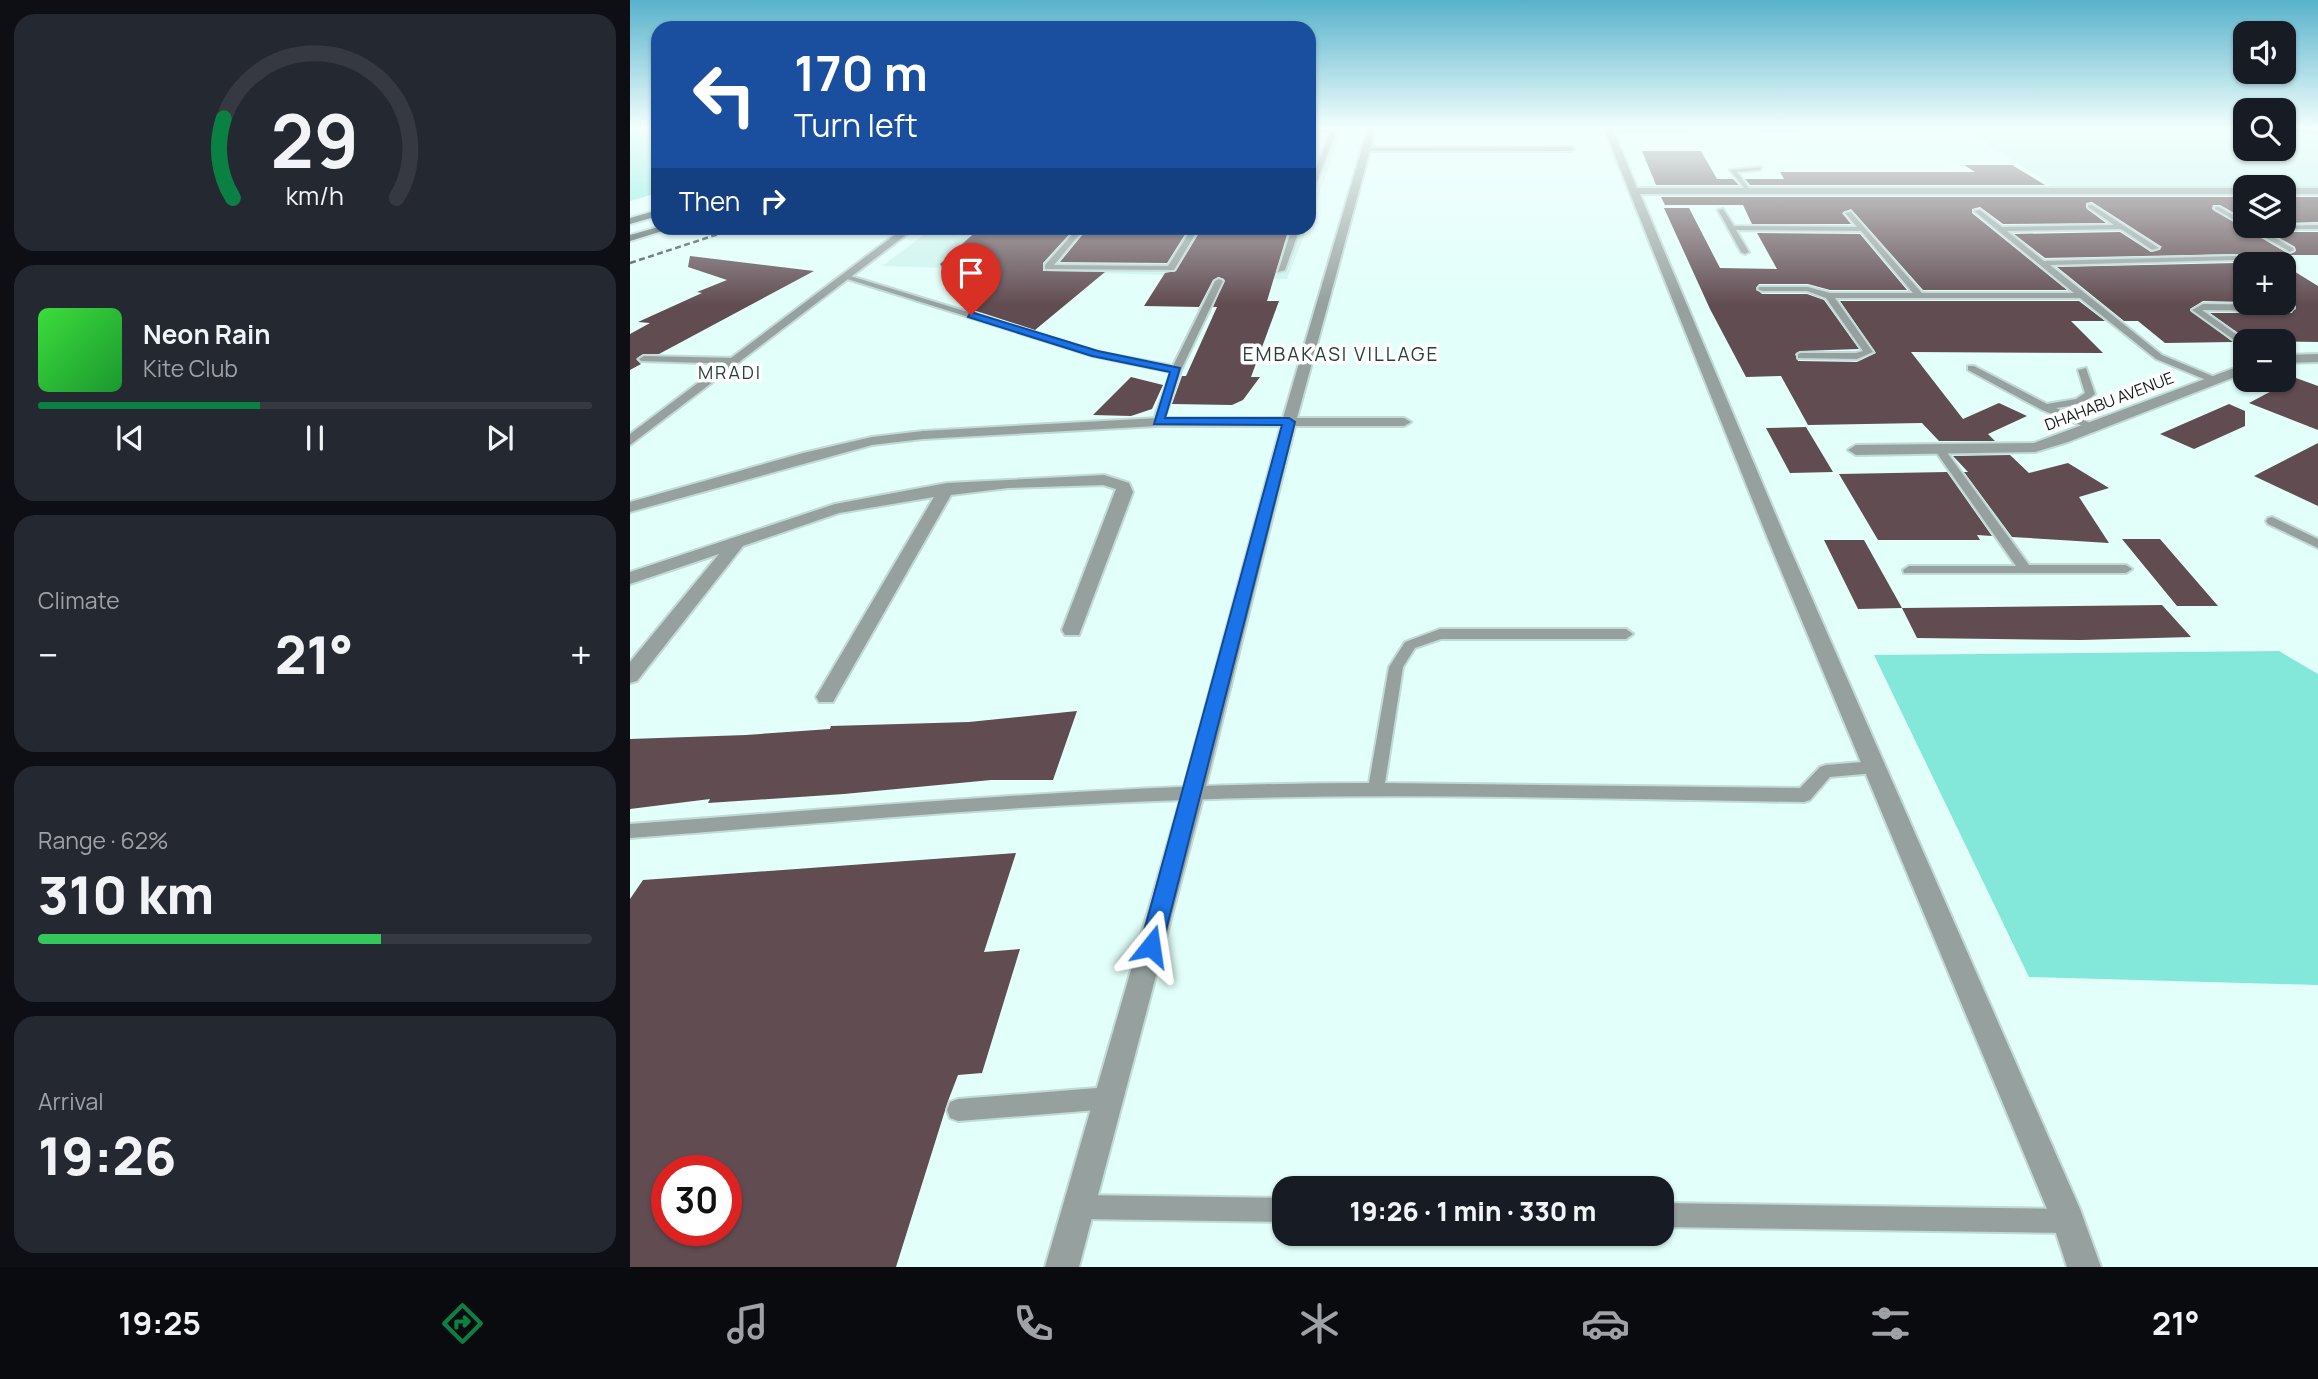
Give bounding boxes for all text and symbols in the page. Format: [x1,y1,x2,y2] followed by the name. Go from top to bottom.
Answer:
[2233,21,2296,392] map controls
[2233,21,2296,84] button: sound
[794,39,928,106] text: 170 m
[679,49,770,140] icon: left
[271,91,359,191] text: 29
[2233,98,2296,161] button: search
[794,103,918,147] text: Turn left
[2233,175,2296,238] button: layers
[286,178,344,213] text: km/h
[754,182,792,220] icon: right
[679,183,740,219] text: Then
[941,243,1001,315] pin
[2233,252,2296,315] button: +
[952,254,990,292] icon: arrive
[143,316,271,352] text: Neon Rain
[2233,329,2296,392] button: −
[1243,341,1439,367] district label: EMBAKASI VILLAGE
[143,352,238,384] text: Kite Club
[698,360,762,384] district label: MRADI
[2041,366,2177,436] street label: DHAHABU AVENUE
[111,419,149,457] icon: previous
[296,419,334,457] icon: pause
[481,419,519,457] icon: next
[38,584,120,616] text: Climate
[275,619,354,690] text: 21°
[38,628,59,680] text: −
[570,628,592,680] text: +
[38,824,169,856] text: Range · 62%
[38,859,214,930] text: 310 km
[1114,909,1188,983] position arrow
[38,1085,104,1117] text: Arrival
[38,1120,176,1191] text: 19:26
[651,1155,742,1246] speed limit sign: 30
[1350,1193,1596,1229] text: 19:26 · 1 min · 330 m
[438,1299,487,1348] icon: directions
[723,1299,772,1348] icon: music
[1009,1299,1058,1348] icon: phone
[1295,1299,1344,1348] icon: climate
[1581,1299,1630,1348] icon: car
[1866,1299,1915,1348] icon: filters
[118,1301,201,1345] text: 19:25
[2152,1301,2200,1345] text: 21°

